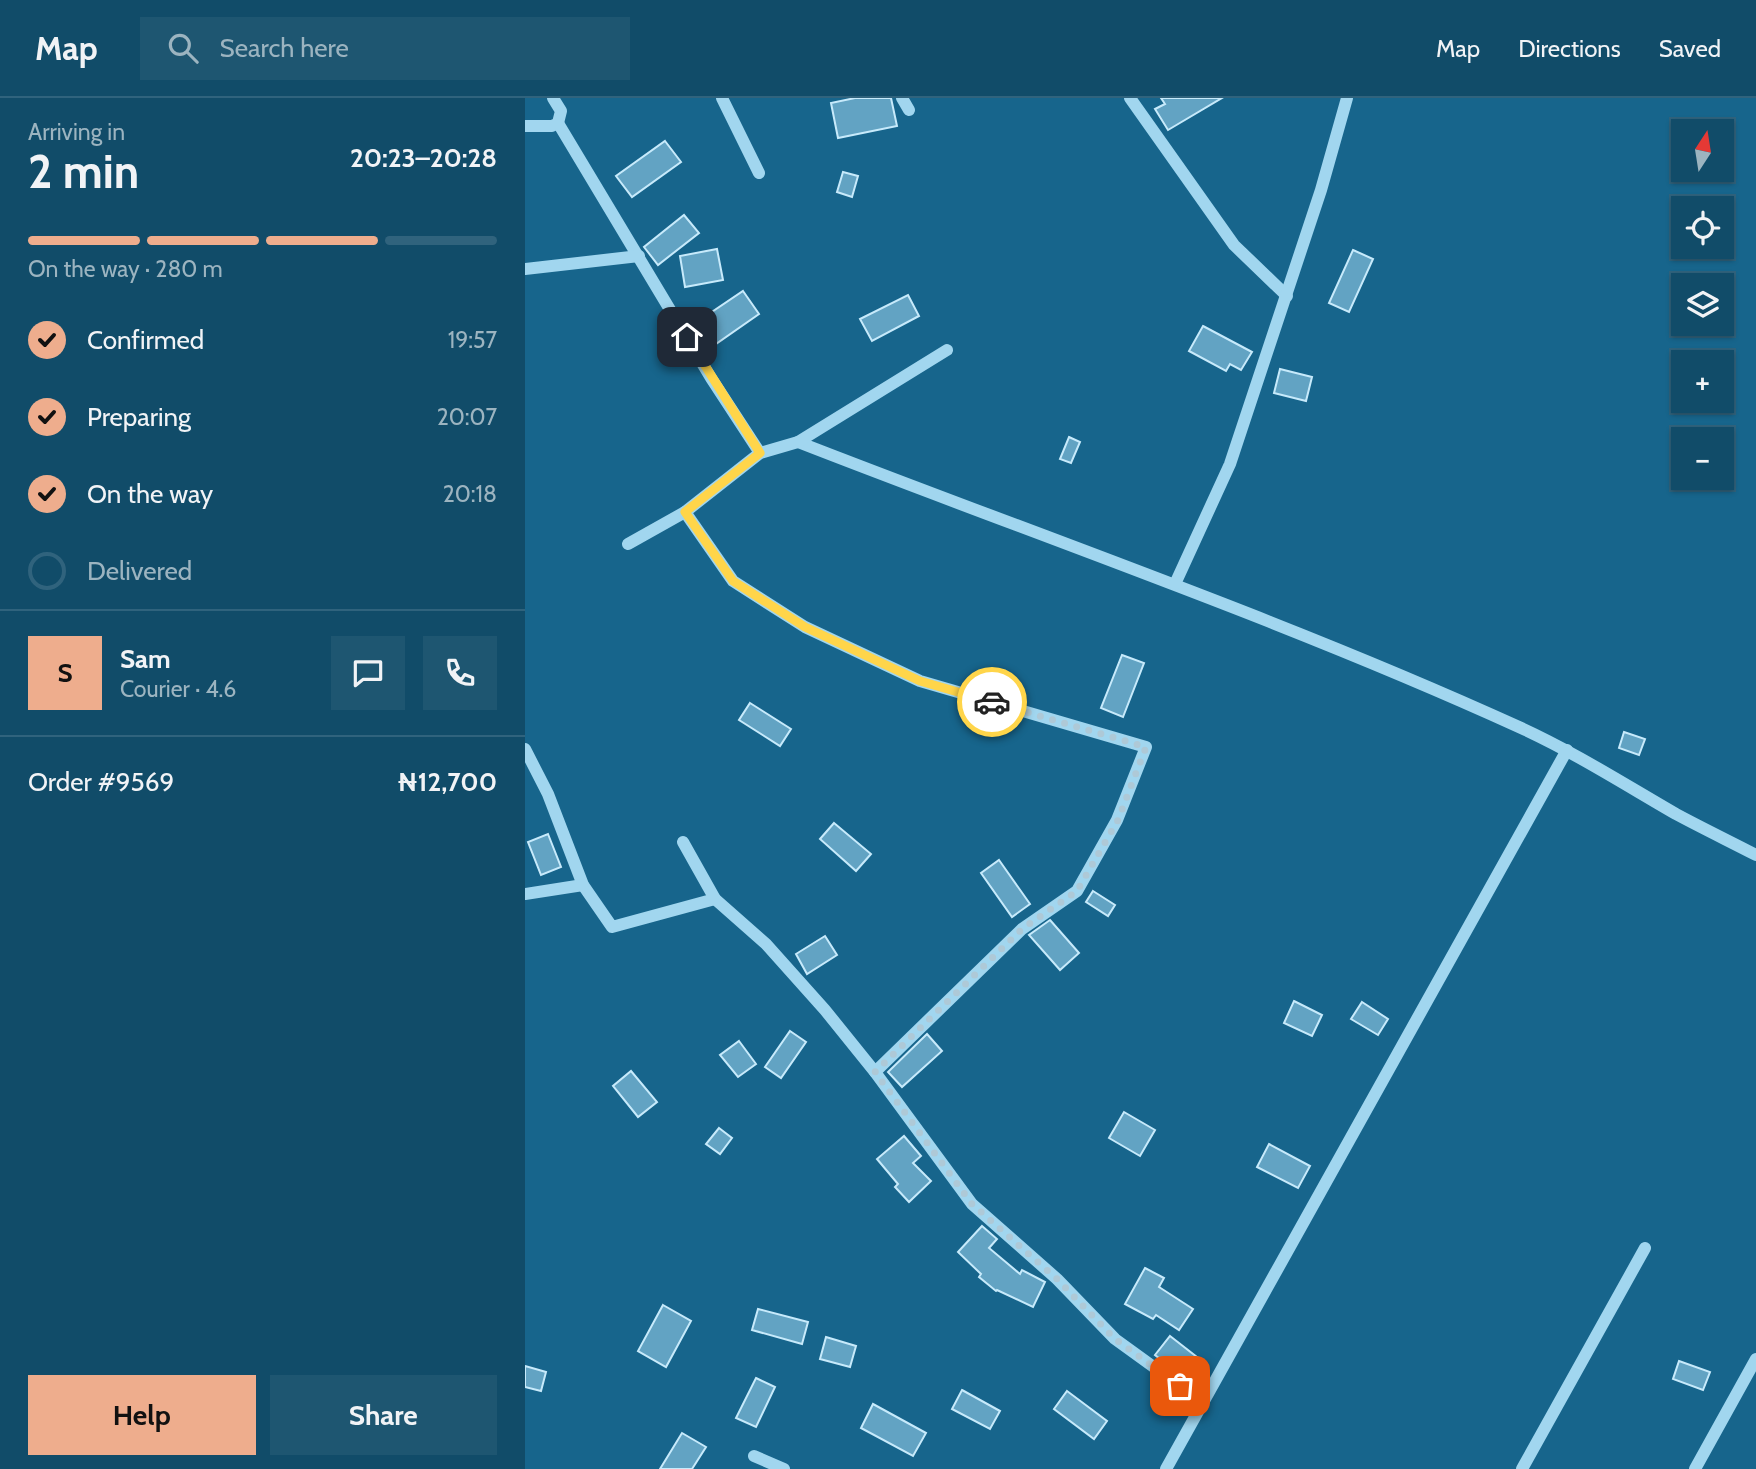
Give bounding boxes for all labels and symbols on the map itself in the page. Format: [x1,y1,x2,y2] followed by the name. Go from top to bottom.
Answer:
[1671,119,1734,182] north arrow
[657,307,717,367] pin
[957,667,1027,737] courier
[1150,1356,1210,1416] pin

